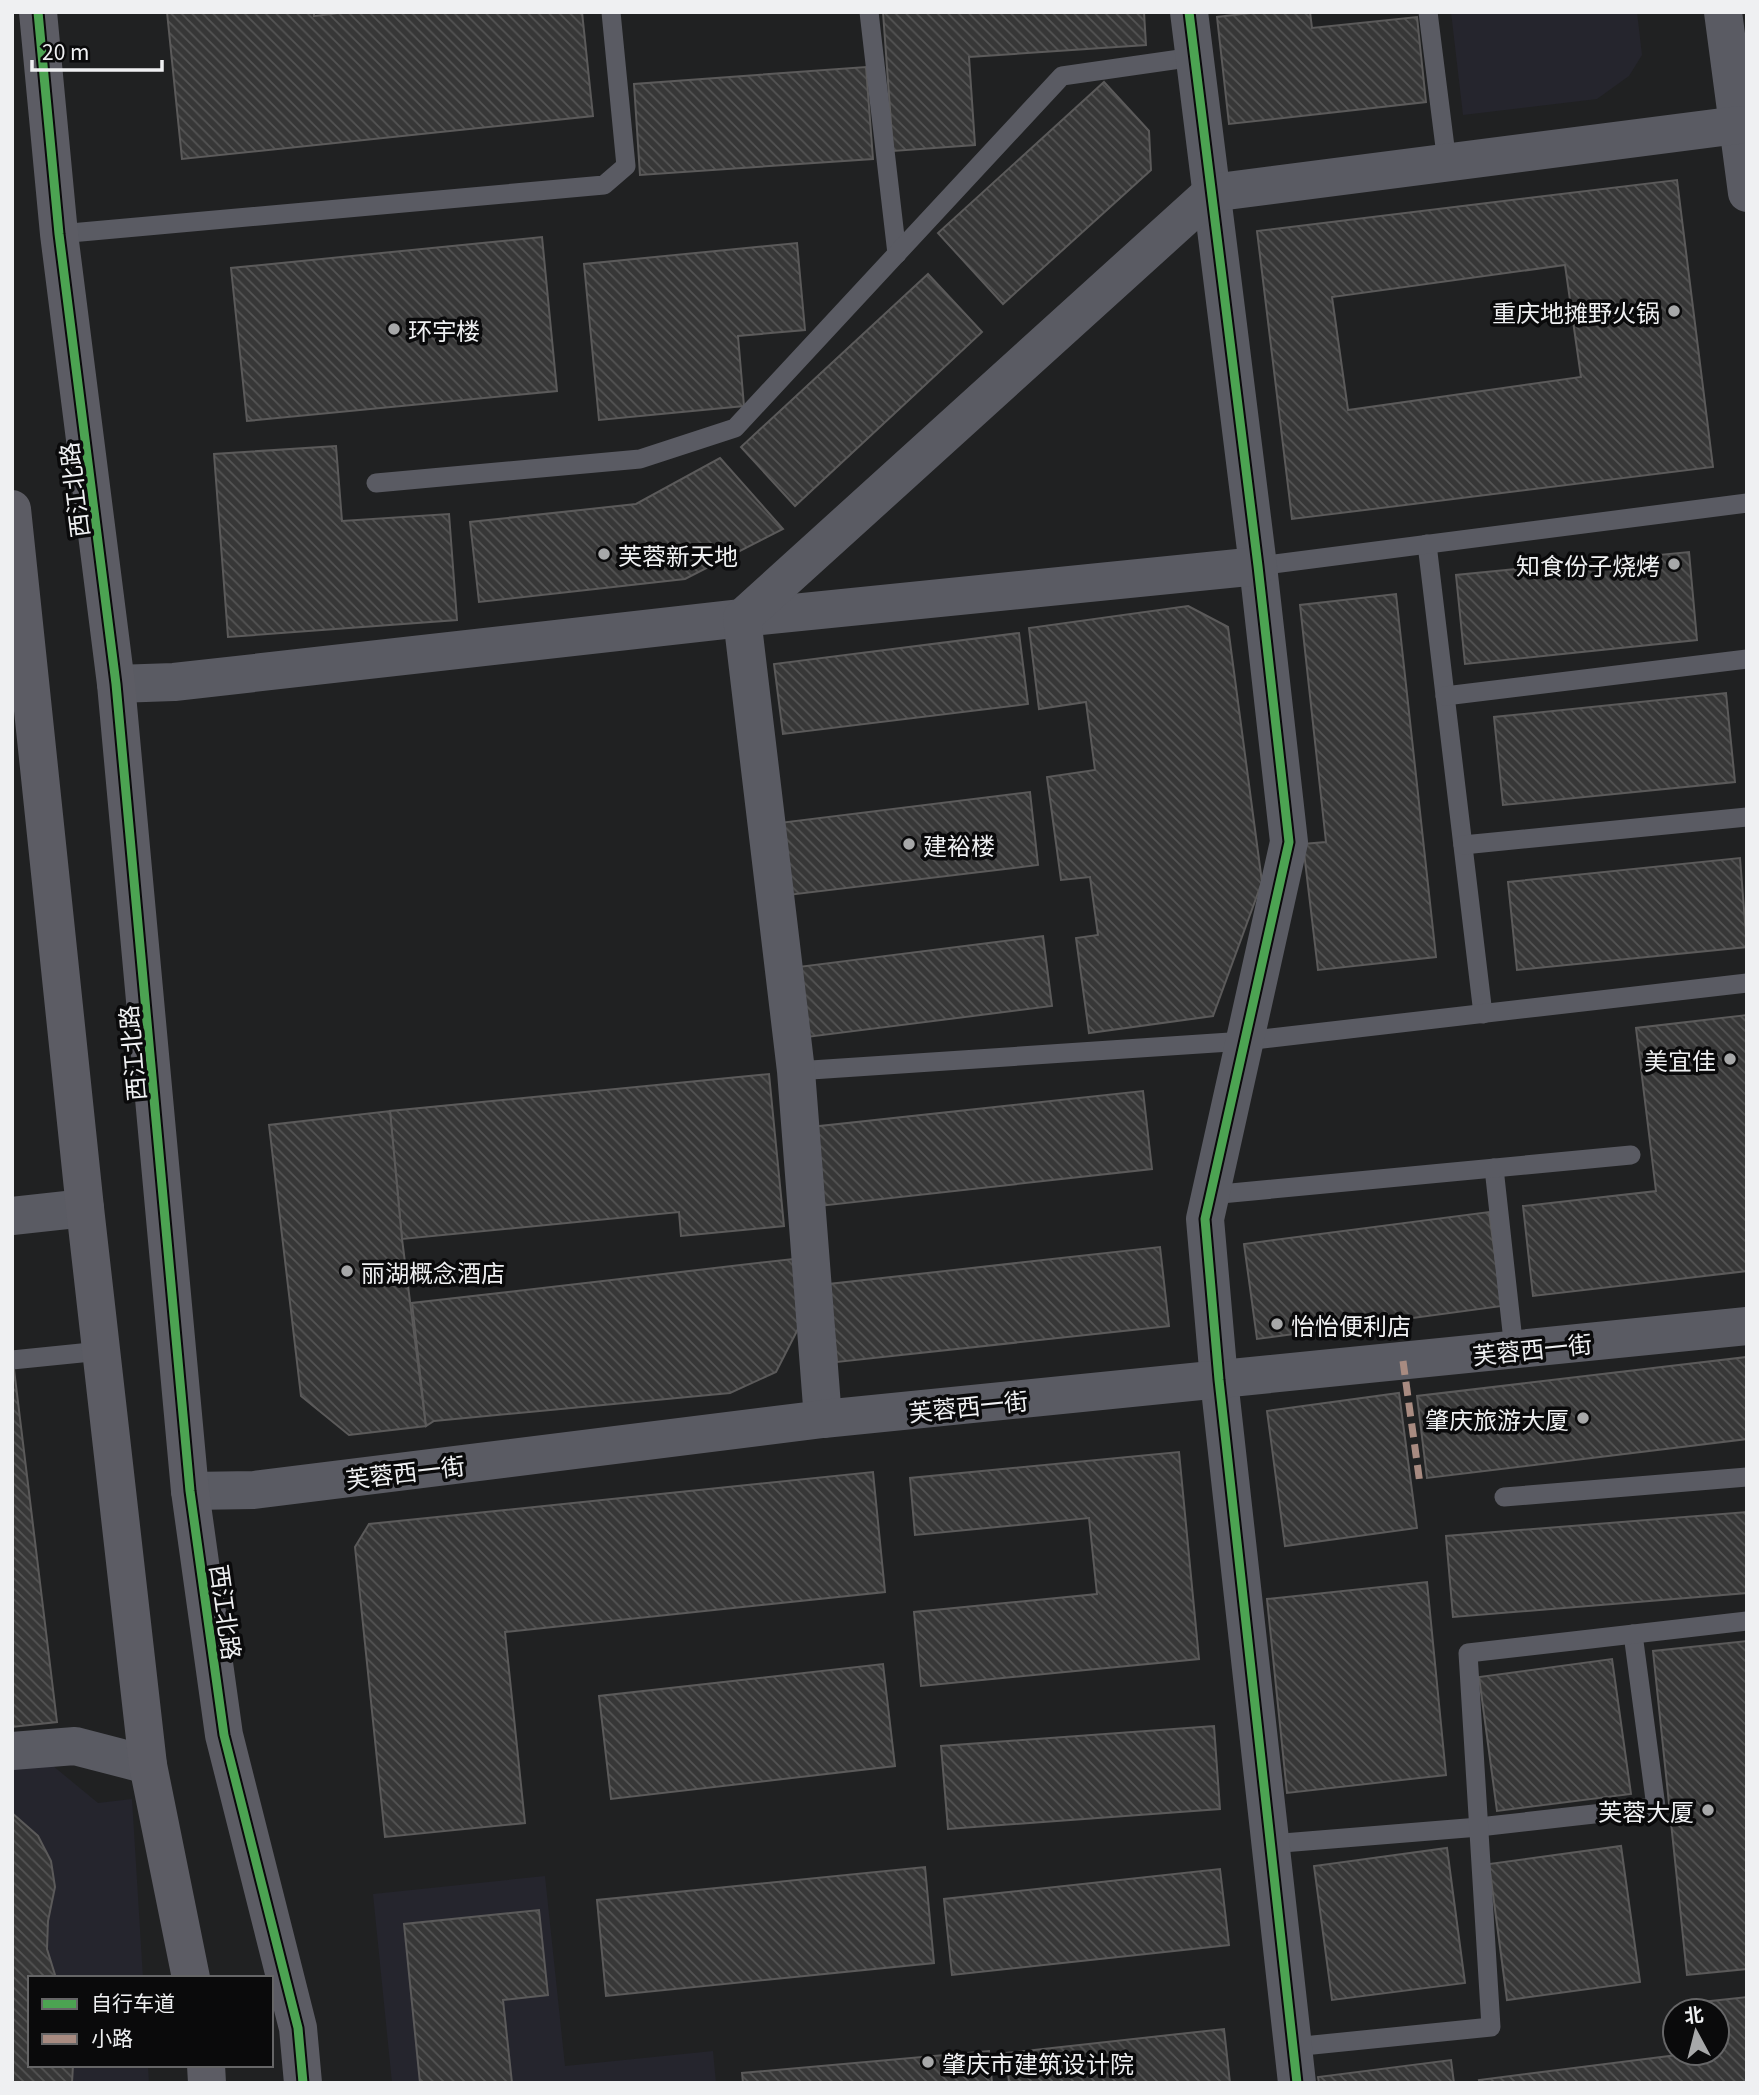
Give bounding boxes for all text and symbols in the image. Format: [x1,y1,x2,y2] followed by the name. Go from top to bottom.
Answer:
[32,28,161,72] scale bar
[42,36,89,66] text: 20 m
[1492,294,1660,329] place label: 重庆地摊野火锅
[1666,303,1682,319] marker: 重庆地摊野火锅
[408,312,480,347] place label: 环宇楼
[386,321,402,337] marker: 环宇楼
[50,440,96,540] street label: 西江北路
[618,537,738,572] place label: 芙蓉新天地
[596,546,612,562] marker: 芙蓉新天地
[1516,547,1660,582] place label: 知食份子烧烤
[1666,556,1682,572] marker: 知食份子烧烤
[923,827,995,862] place label: 建裕楼
[901,836,917,852] marker: 建裕楼
[109,1004,153,1102] street label: 西江北路
[1644,1042,1716,1077] place label: 美宜佳
[1722,1051,1738,1067] marker: 美宜佳
[361,1254,505,1289] place label: 丽湖概念酒店
[339,1263,355,1279] marker: 丽湖概念酒店
[1291,1307,1411,1342] place label: 怡怡便利店
[1269,1316,1285,1332] marker: 怡怡便利店
[1470,1324,1594,1372] street label: 芙蓉西一街
[906,1381,1030,1429] street label: 芙蓉西一街
[1425,1401,1569,1436] place label: 肇庆旅游大厦
[1575,1410,1591,1426] marker: 肇庆旅游大厦
[343,1446,467,1496] street label: 芙蓉西一街
[203,1562,251,1662] street label: 西江北路
[1598,1793,1694,1828] place label: 芙蓉大厦
[1700,1802,1716,1818] marker: 芙蓉大厦
[28,1976,273,2067] legend
[91,1987,175,2017] text: 自行车道
[1661,1997,1731,2067] north arrow
[1683,1999,1705,2028] text: 北
[91,2022,133,2052] text: 小路
[942,2045,1134,2080] place label: 肇庆市建筑设计院
[920,2054,936,2070] marker: 肇庆市建筑设计院

